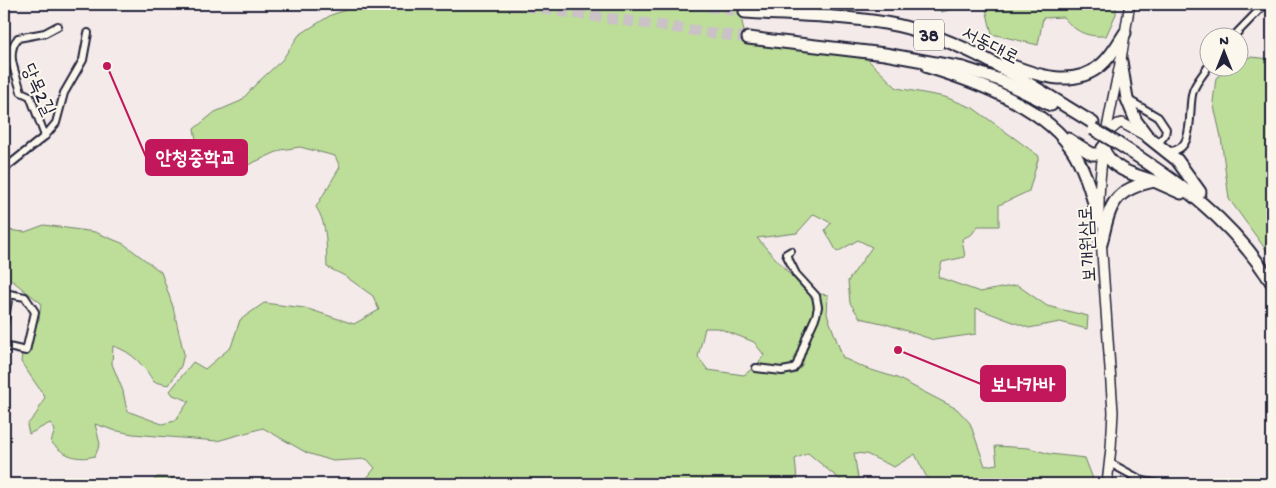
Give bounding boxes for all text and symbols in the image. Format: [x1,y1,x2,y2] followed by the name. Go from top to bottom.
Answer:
[914,20,944,50] road number: 38
[957,23,1022,71] street label: 서동대로
[1198,28,1248,78] north arrow
[1219,33,1229,50] text: N
[15,61,59,120] street label: 당목2길
[146,140,247,175] callout: 안청중학교
[156,149,236,172] text: 안청중학교
[1076,205,1103,283] street label: 보개원삼로
[981,366,1065,401] callout: 보나카바
[991,376,1056,399] text: 보나카바

